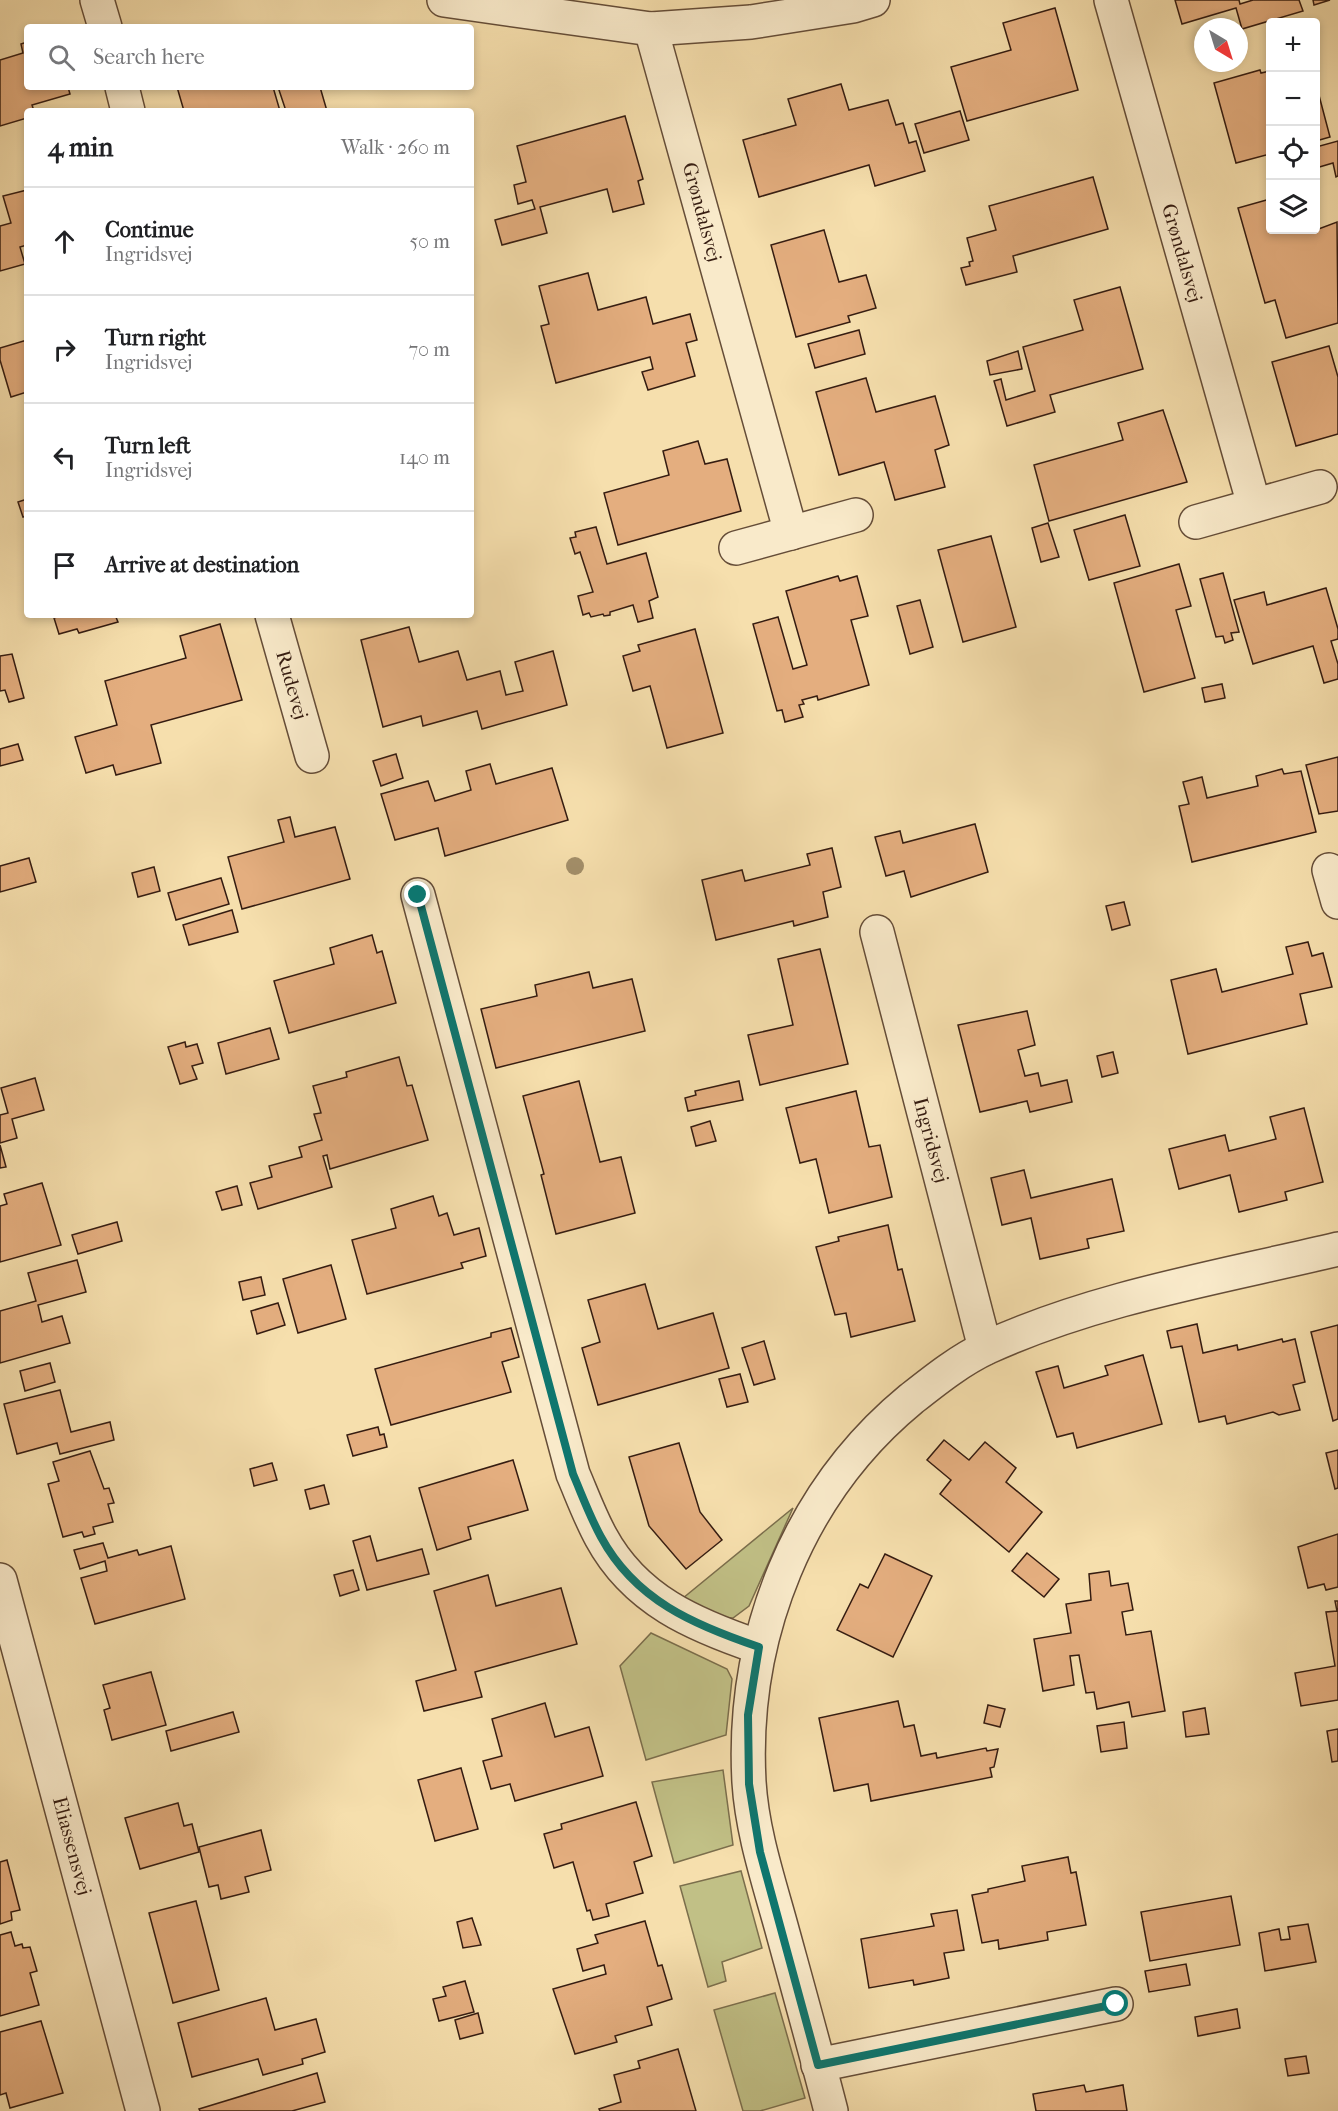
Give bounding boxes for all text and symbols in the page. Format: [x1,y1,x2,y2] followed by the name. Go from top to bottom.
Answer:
[1194,18,1248,72] north arrow
[1266,18,1320,234] map controls
[1266,18,1320,72] button: +
[24,24,474,90] search box
[45,41,78,74] icon: search
[93,44,205,70] text: Search here
[1266,72,1320,126] button: −
[1266,126,1320,180] button: locate
[48,132,113,163] text: 4 min
[341,136,450,159] text: Walk · 260 m
[678,160,726,264] street label: Grøndalsvej
[1266,180,1320,234] button: layers
[1157,201,1207,305] street label: Grøndalsvej
[105,217,194,243] text: Continue
[48,225,81,258] icon: ahead
[409,230,450,253] text: 50 m
[105,243,192,266] text: Ingridsvej
[105,325,206,351] text: Turn right
[48,333,81,366] icon: right
[408,338,450,361] text: 70 m
[105,351,192,374] text: Ingridsvej
[105,433,191,459] text: Turn left
[48,441,81,474] icon: left
[399,446,450,469] text: 140 m
[105,459,192,482] text: Ingridsvej
[48,549,81,582] icon: arrive
[105,552,299,578] text: Arrive at destination
[271,648,313,722] street label: Rudevej
[404,881,430,907] route end
[909,1095,953,1185] street label: Ingridsvej
[48,1794,96,1898] street label: Eliassensvej
[1102,1990,1128,2016] route start

